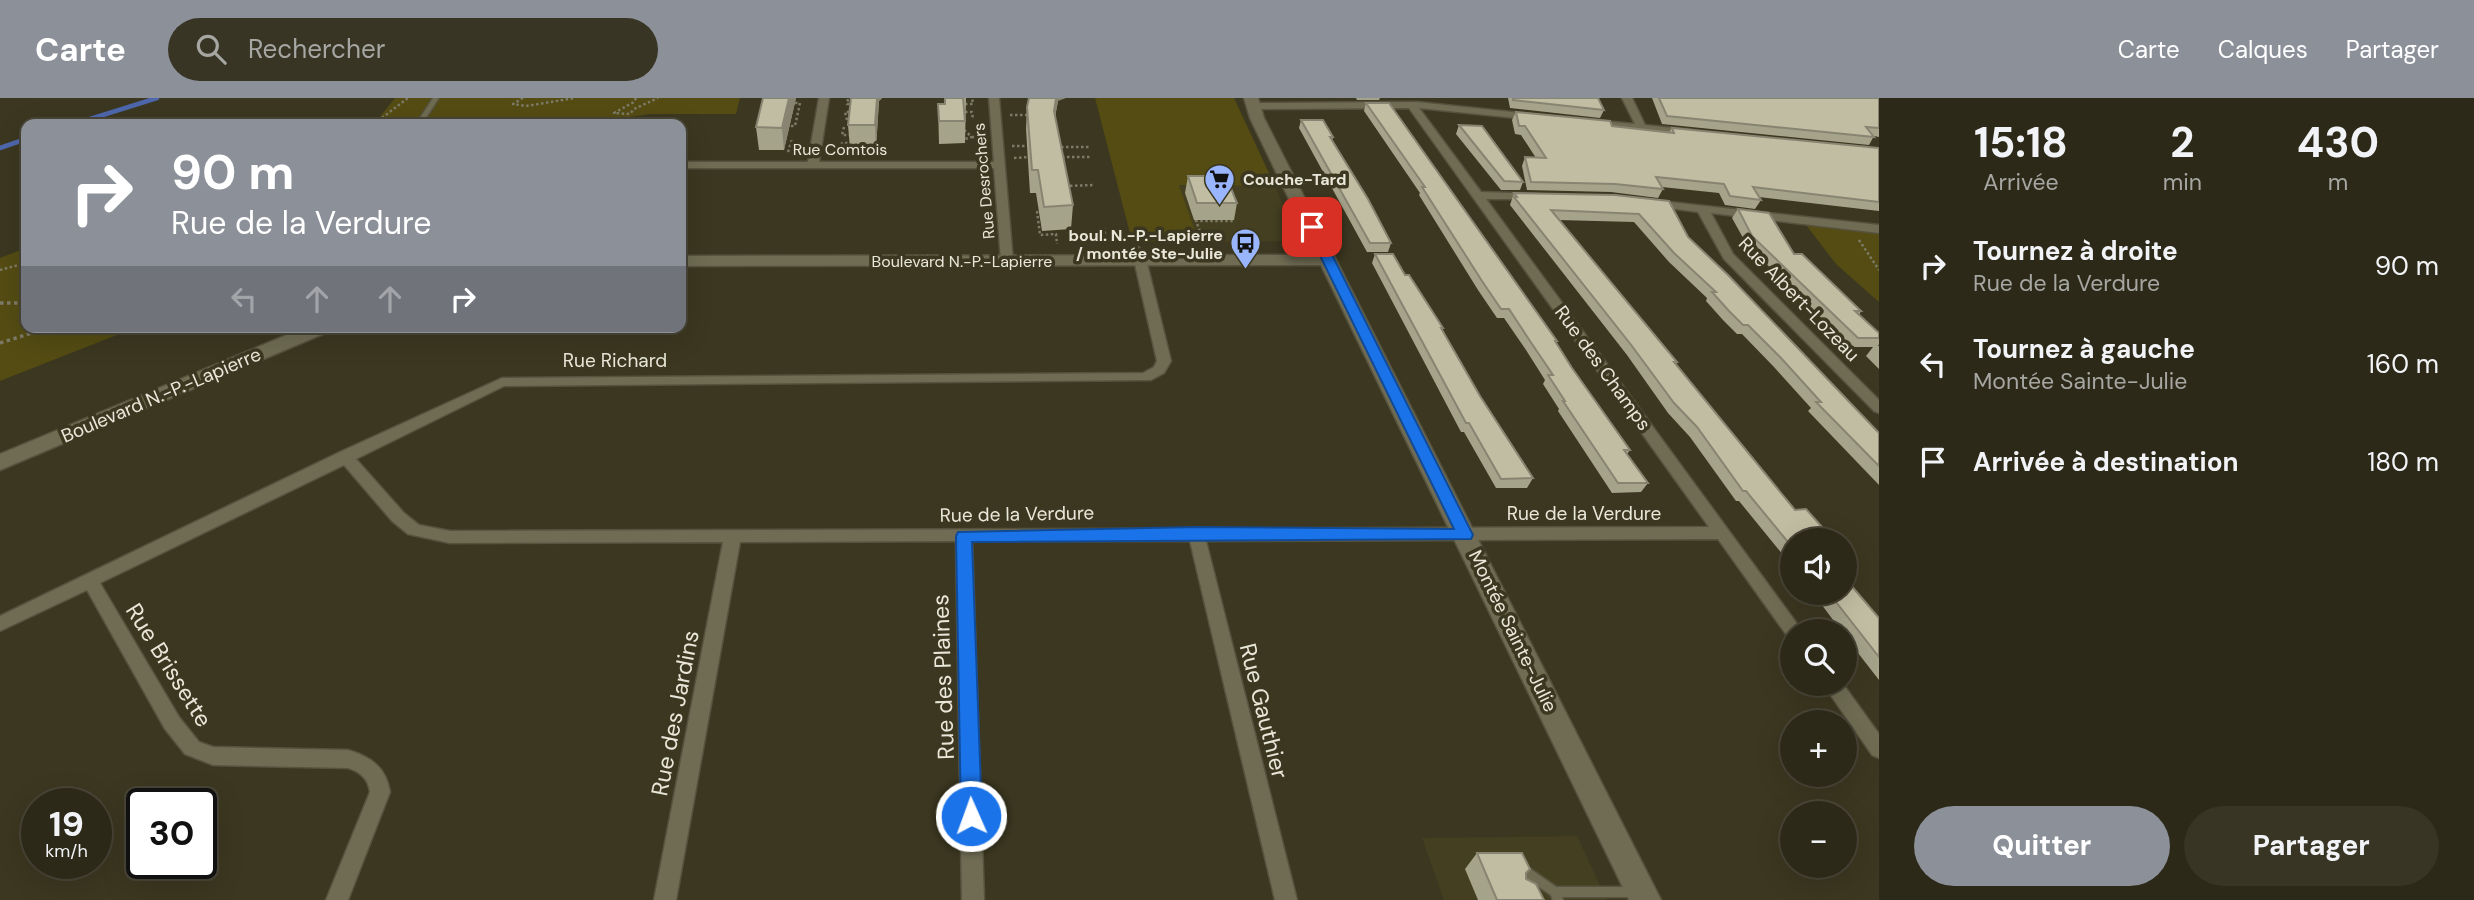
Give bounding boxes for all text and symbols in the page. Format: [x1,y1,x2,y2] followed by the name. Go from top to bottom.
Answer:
[168,18,658,81] search box
[35,28,126,71] text: Carte
[192,30,230,68] icon: search
[248,32,385,66] text: Rechercher
[2118,34,2180,65] text: Carte
[2218,34,2308,65] text: Calques
[2346,34,2439,65] text: Partager
[1974,115,2068,170] text: 15:18
[2170,115,2194,170] text: 2
[2297,115,2379,170] text: 430
[968,122,1000,240] street label: Rue Desrochers
[793,139,887,160] street label: Rue Comtois
[171,140,294,204] text: 90 m
[56,147,147,238] icon: right
[1203,162,1237,206] supermarket icon: Couche-Tard
[1983,167,2059,197] text: Arrivée
[2163,167,2202,197] text: min
[2328,167,2348,197] text: m
[1243,169,1347,190] place label: Couche-Tard
[1282,197,1342,257] pin
[171,202,431,244] text: Rue de la Verdure
[1293,208,1331,246] icon: arrive
[1069,225,1223,264] place label: boul. N.-P.-Lapierre / montée Ste-Julie
[1229,227,1263,271] bus stop icon: boul. N.-P.-Lapierre / montée Ste-Julie
[1733,231,1865,367] street label: Rue Albert-Lozeau
[1973,234,2178,268] text: Tournez à droite
[1914,247,1952,285] icon: right
[2375,249,2439,283] text: 90 m
[872,251,1052,272] street label: Boulevard N.-P.-Lapierre
[1973,268,2160,298] text: Rue de la Verdure
[225,280,263,318] icon: left
[298,280,336,318] icon: ahead
[371,280,409,318] icon: ahead
[444,280,482,318] icon: right
[1549,301,1657,435] street label: Rue des Champs
[1973,332,2195,366] text: Tournez à gauche
[57,342,265,448] street label: Boulevard N.-P.-Lapierre
[1914,345,1952,383] icon: left
[2367,347,2439,381] text: 160 m
[563,348,667,373] street label: Rue Richard
[1973,366,2187,396] text: Montée Sainte-Julie
[1914,443,1952,481] icon: arrive
[1973,445,2239,479] text: Arrivée à destination
[2367,445,2439,479] text: 180 m
[939,500,1095,528] street label: Rue de la Verdure
[1507,501,1661,526] street label: Rue de la Verdure
[1780,528,1857,878] map controls
[1780,528,1857,605] button: sound
[1463,546,1563,716] street label: Montée Sainte-Julie
[925,594,961,760] street label: Rue des Plaines
[119,597,219,733] street label: Rue Brissette
[1780,619,1857,696] button: search
[644,628,706,798] street label: Rue des Jardins
[1233,640,1295,782] street label: Rue Gauthier
[1780,710,1857,787] button: +
[934,779,1008,853] position arrow
[126,788,217,879] speed limit sign: 30
[49,801,84,847] text: 19
[1780,801,1857,878] button: −
[1914,806,2170,886] button: Quitter
[2184,806,2439,886] button: Partager
[45,839,88,863] text: km/h

